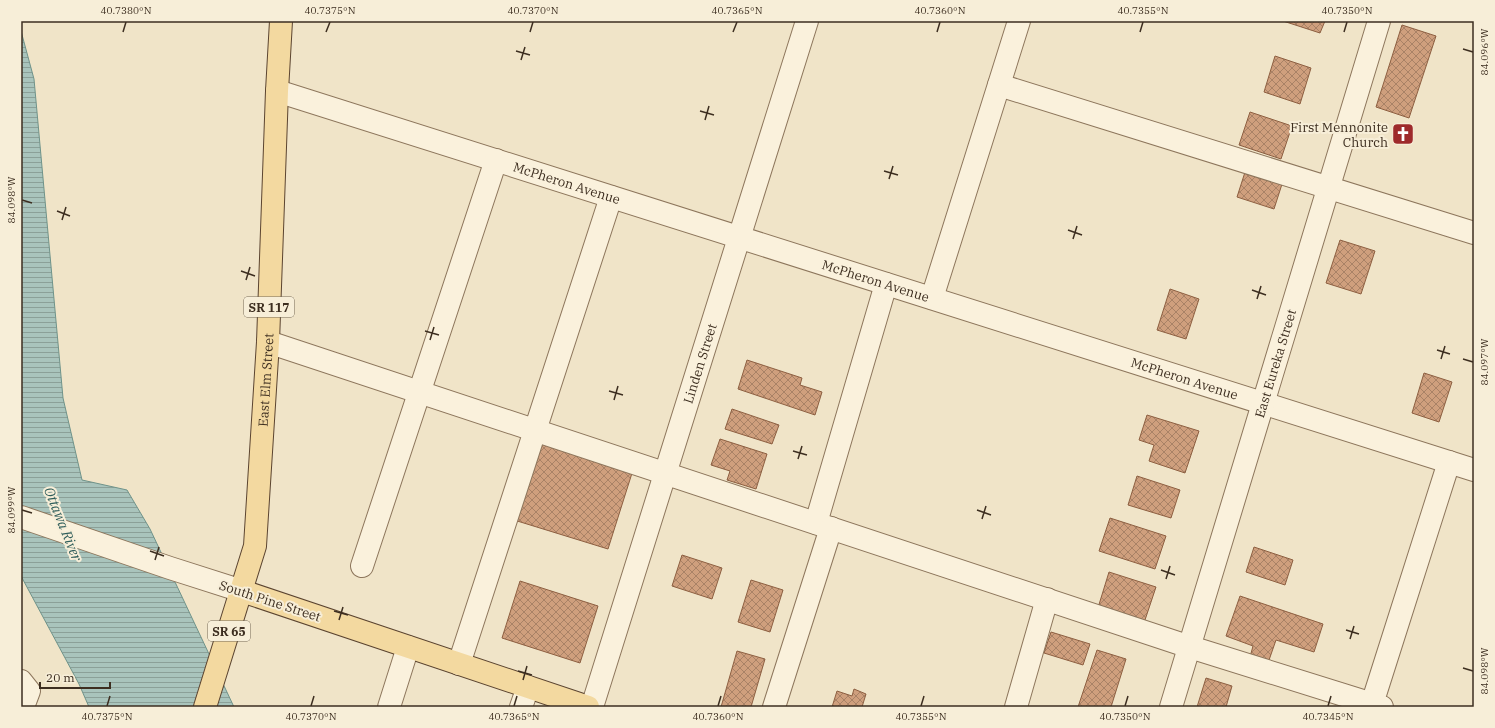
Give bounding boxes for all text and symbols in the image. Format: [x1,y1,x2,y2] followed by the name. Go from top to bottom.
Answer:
[100,4,152,17] text: 40.7380°N
[304,4,356,17] text: 40.7375°N
[507,4,559,17] text: 40.7370°N
[711,4,763,17] text: 40.7365°N
[914,4,966,17] text: 40.7360°N
[1117,4,1169,17] text: 40.7355°N
[1321,4,1373,17] text: 40.7350°N
[1478,28,1491,76] text: 84.096°W
[1290,119,1388,151] place label: First Mennonite Church
[1390,121,1416,147] church icon: First Mennonite Church
[511,158,623,208] street label: McPheron Avenue
[5,176,18,224] text: 84.098°W
[820,256,931,305] street label: McPheron Avenue
[244,297,294,317] road number: SR 117
[1251,307,1300,420] street label: East Eureka Street
[679,321,720,406] street label: Linden Street
[254,333,277,427] street label: East Elm Street
[1478,338,1491,386] text: 84.097°W
[1129,353,1240,403] street label: McPheron Avenue
[40,484,86,565] water label: Ottawa River
[5,486,18,534] text: 84.099°W
[217,577,323,626] street label: South Pine Street
[208,621,250,641] road number: SR 65
[1478,647,1491,695] text: 84.098°W
[40,664,110,690] scale bar
[46,670,75,685] text: 20 m
[81,710,133,723] text: 40.7375°N
[285,710,337,723] text: 40.7370°N
[488,710,540,723] text: 40.7365°N
[692,710,744,723] text: 40.7360°N
[895,710,947,723] text: 40.7355°N
[1099,710,1151,723] text: 40.7350°N
[1302,710,1354,723] text: 40.7345°N

